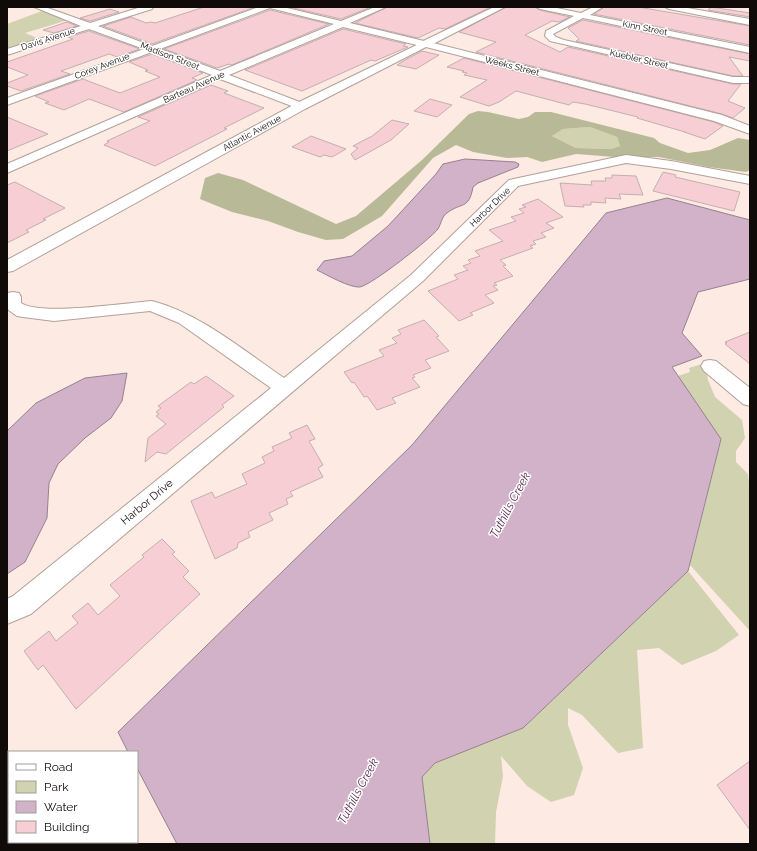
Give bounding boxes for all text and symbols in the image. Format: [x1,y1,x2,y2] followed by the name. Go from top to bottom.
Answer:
[622,19,668,37] street label: Kinn Street
[20,25,77,52] street label: Davis Avenue
[139,40,201,72] street label: Madison Street
[609,47,669,71] street label: Kuebler Street
[73,51,131,81] street label: Corey Avenue
[484,54,540,78] street label: Weeks Street
[162,69,227,105] street label: Barteau Avenue
[221,113,283,153] street label: Atlantic Avenue
[468,185,513,229] street label: Harbor Drive
[487,469,533,540] water label: Tuthills Creek
[118,476,176,528] street label: Harbor Drive
[8,751,138,843] legend
[335,755,381,826] water label: Tuthills Creek
[44,760,73,774] text: Road
[44,780,69,794] text: Park
[44,800,78,814] text: Water
[44,820,90,834] text: Building

